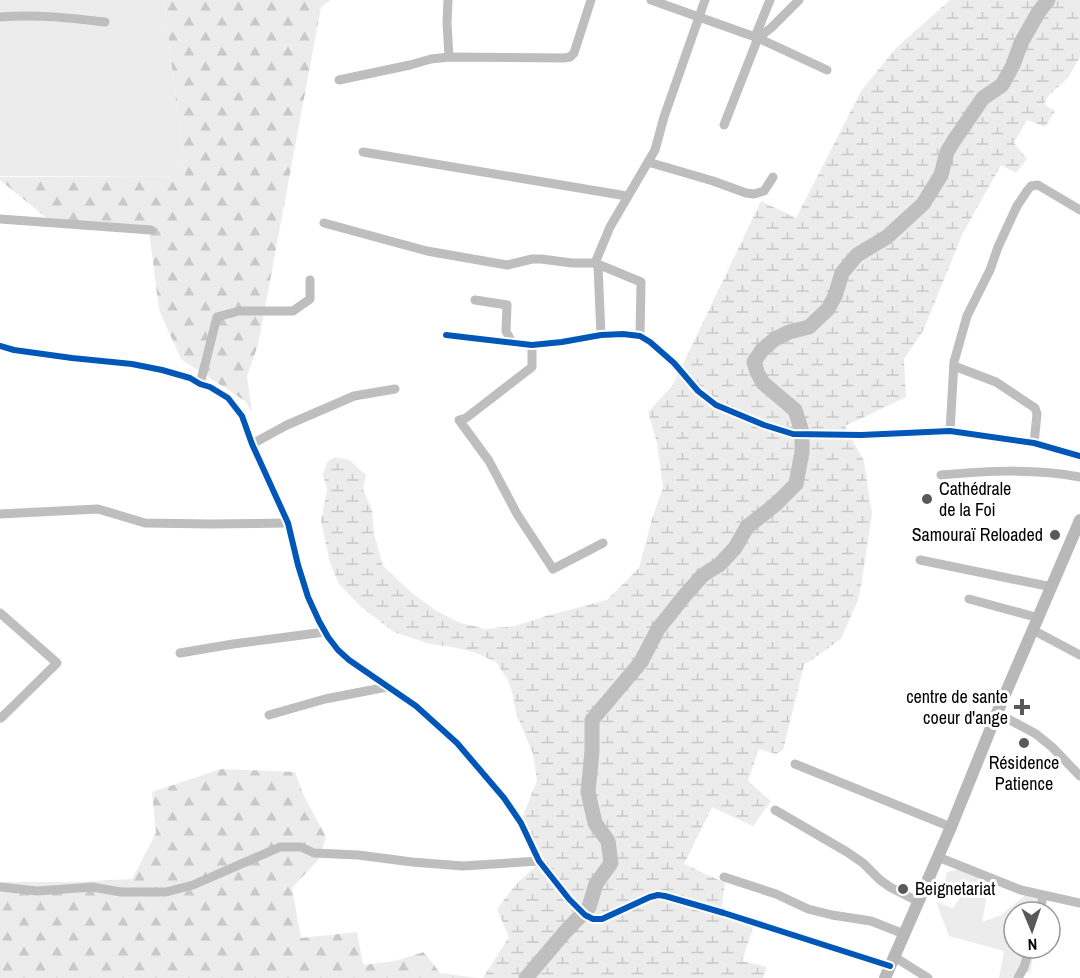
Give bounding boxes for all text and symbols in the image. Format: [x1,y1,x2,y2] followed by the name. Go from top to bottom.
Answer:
[939,476,1011,522] place label: Cathédrale de la Foi
[920,492,934,506] marker: Cathédrale de la Foi
[912,522,1043,547] place label: Samouraï Reloaded
[1048,528,1062,542] marker: Samouraï Reloaded
[906,684,1008,730] place label: centre de sante coeur d'ange
[1013,698,1031,716] marker: centre de sante coeur d'ange
[1017,736,1031,750] marker: Résidence Patience
[989,750,1059,796] place label: Résidence Patience
[915,876,995,901] place label: Beignetariat
[896,882,910,896] marker: Beignetariat
[1002,900,1062,960] north arrow
[1027,934,1038,956] text: N

